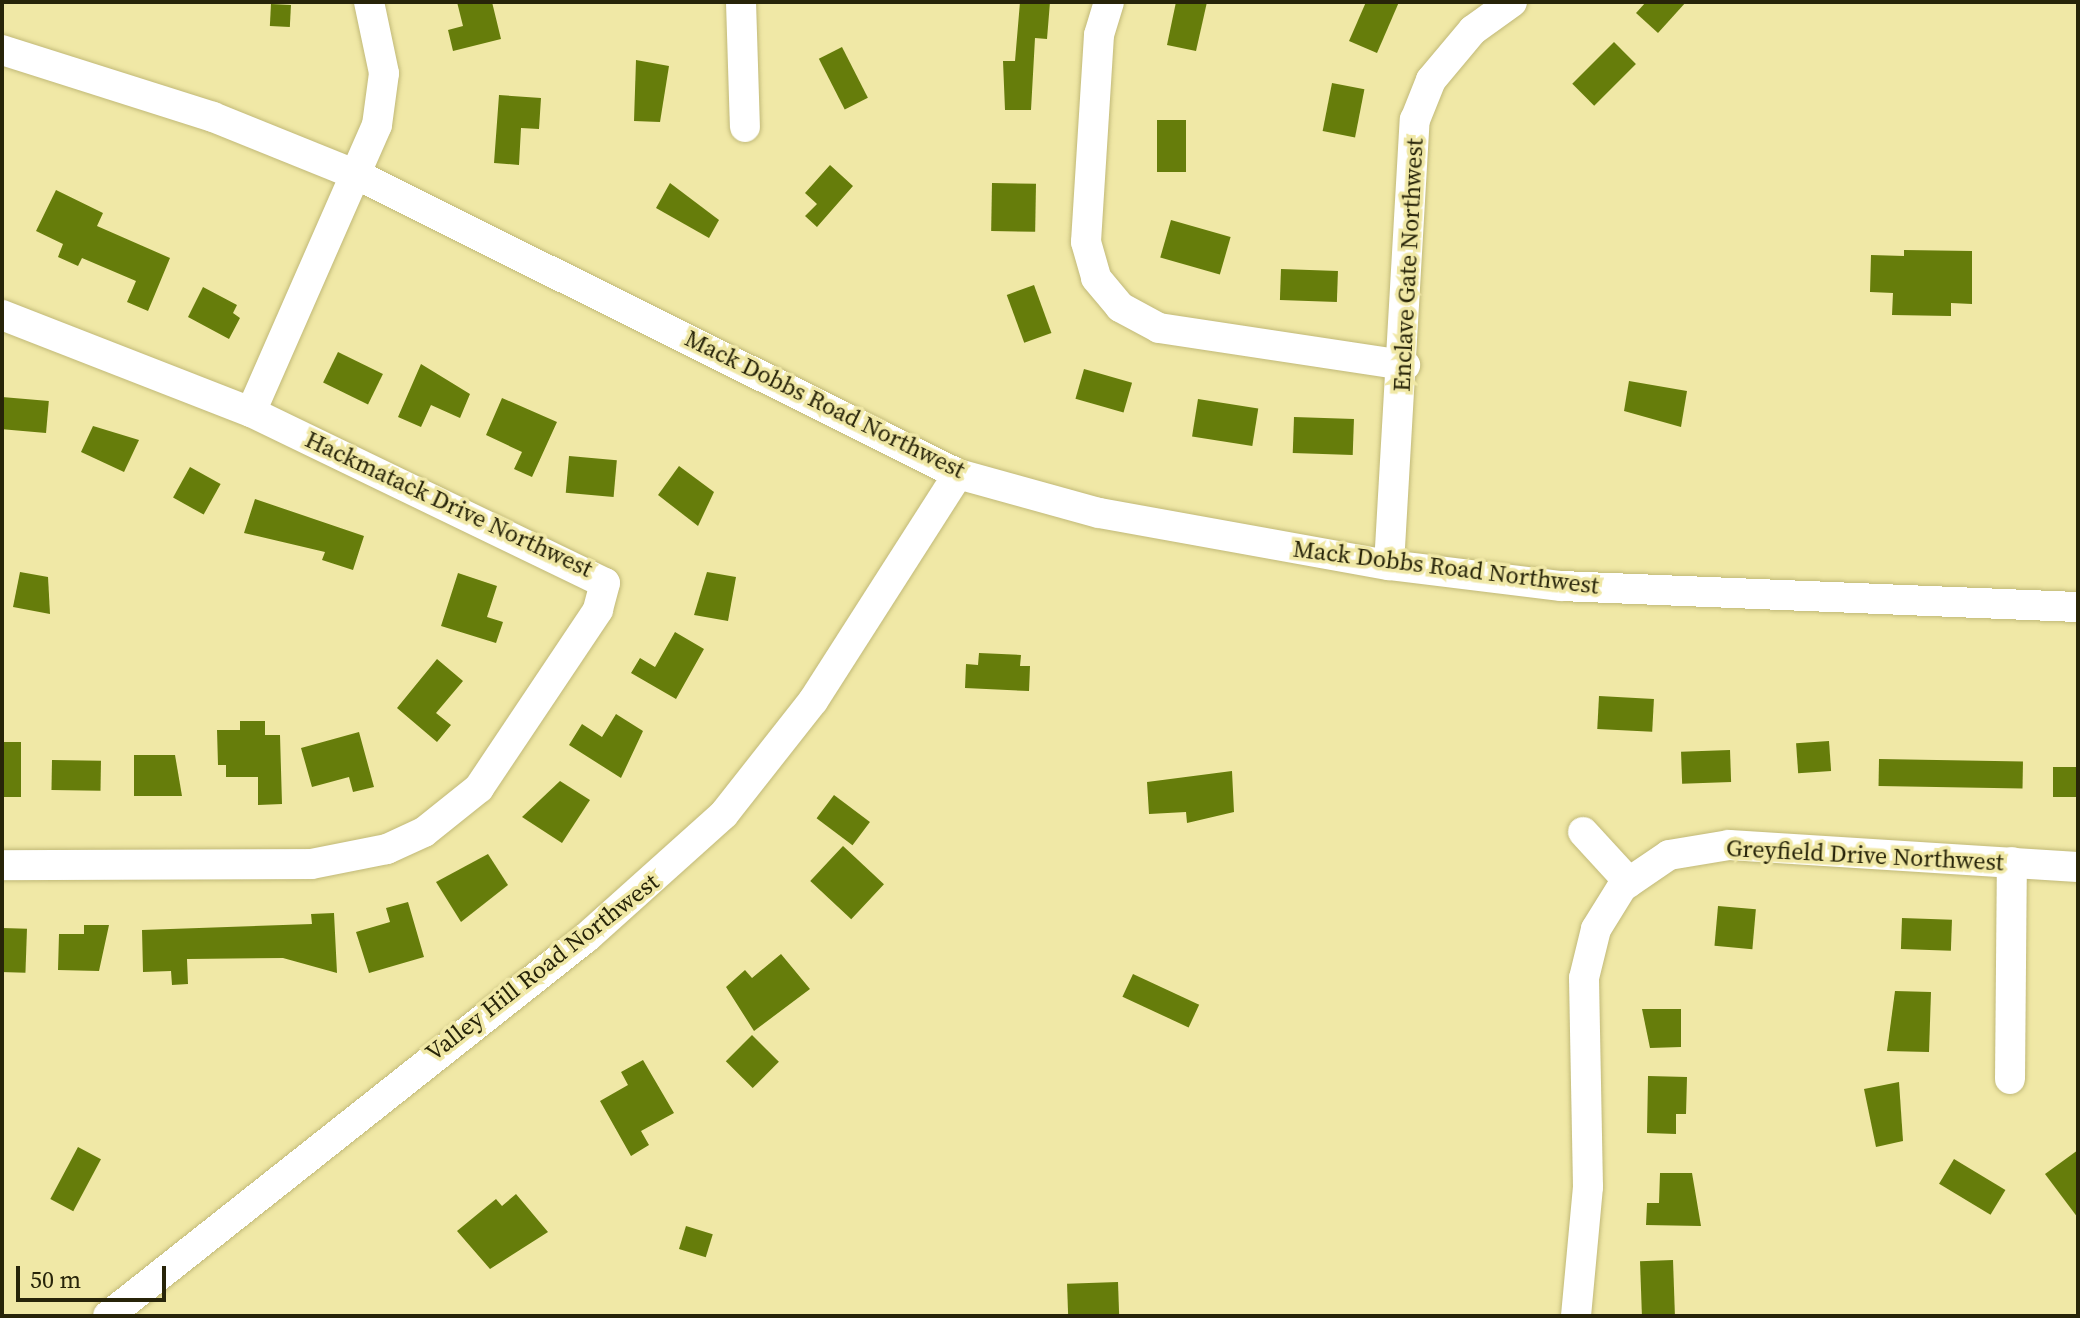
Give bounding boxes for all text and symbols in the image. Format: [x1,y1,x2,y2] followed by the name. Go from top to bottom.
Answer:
[1387,138,1429,392] street label: Enclave Gate Northwest
[680,324,970,484] street label: Mack Dobbs Road Northwest
[301,425,597,583] street label: Hackmatack Drive Northwest
[1291,534,1601,600] street label: Mack Dobbs Road Northwest
[1725,833,2005,877] street label: Greyfield Drive Northwest
[420,867,664,1067] street label: Valley Hill Road Northwest
[20,1250,170,1300] scale bar
[30,1263,81,1296] text: 50 m

